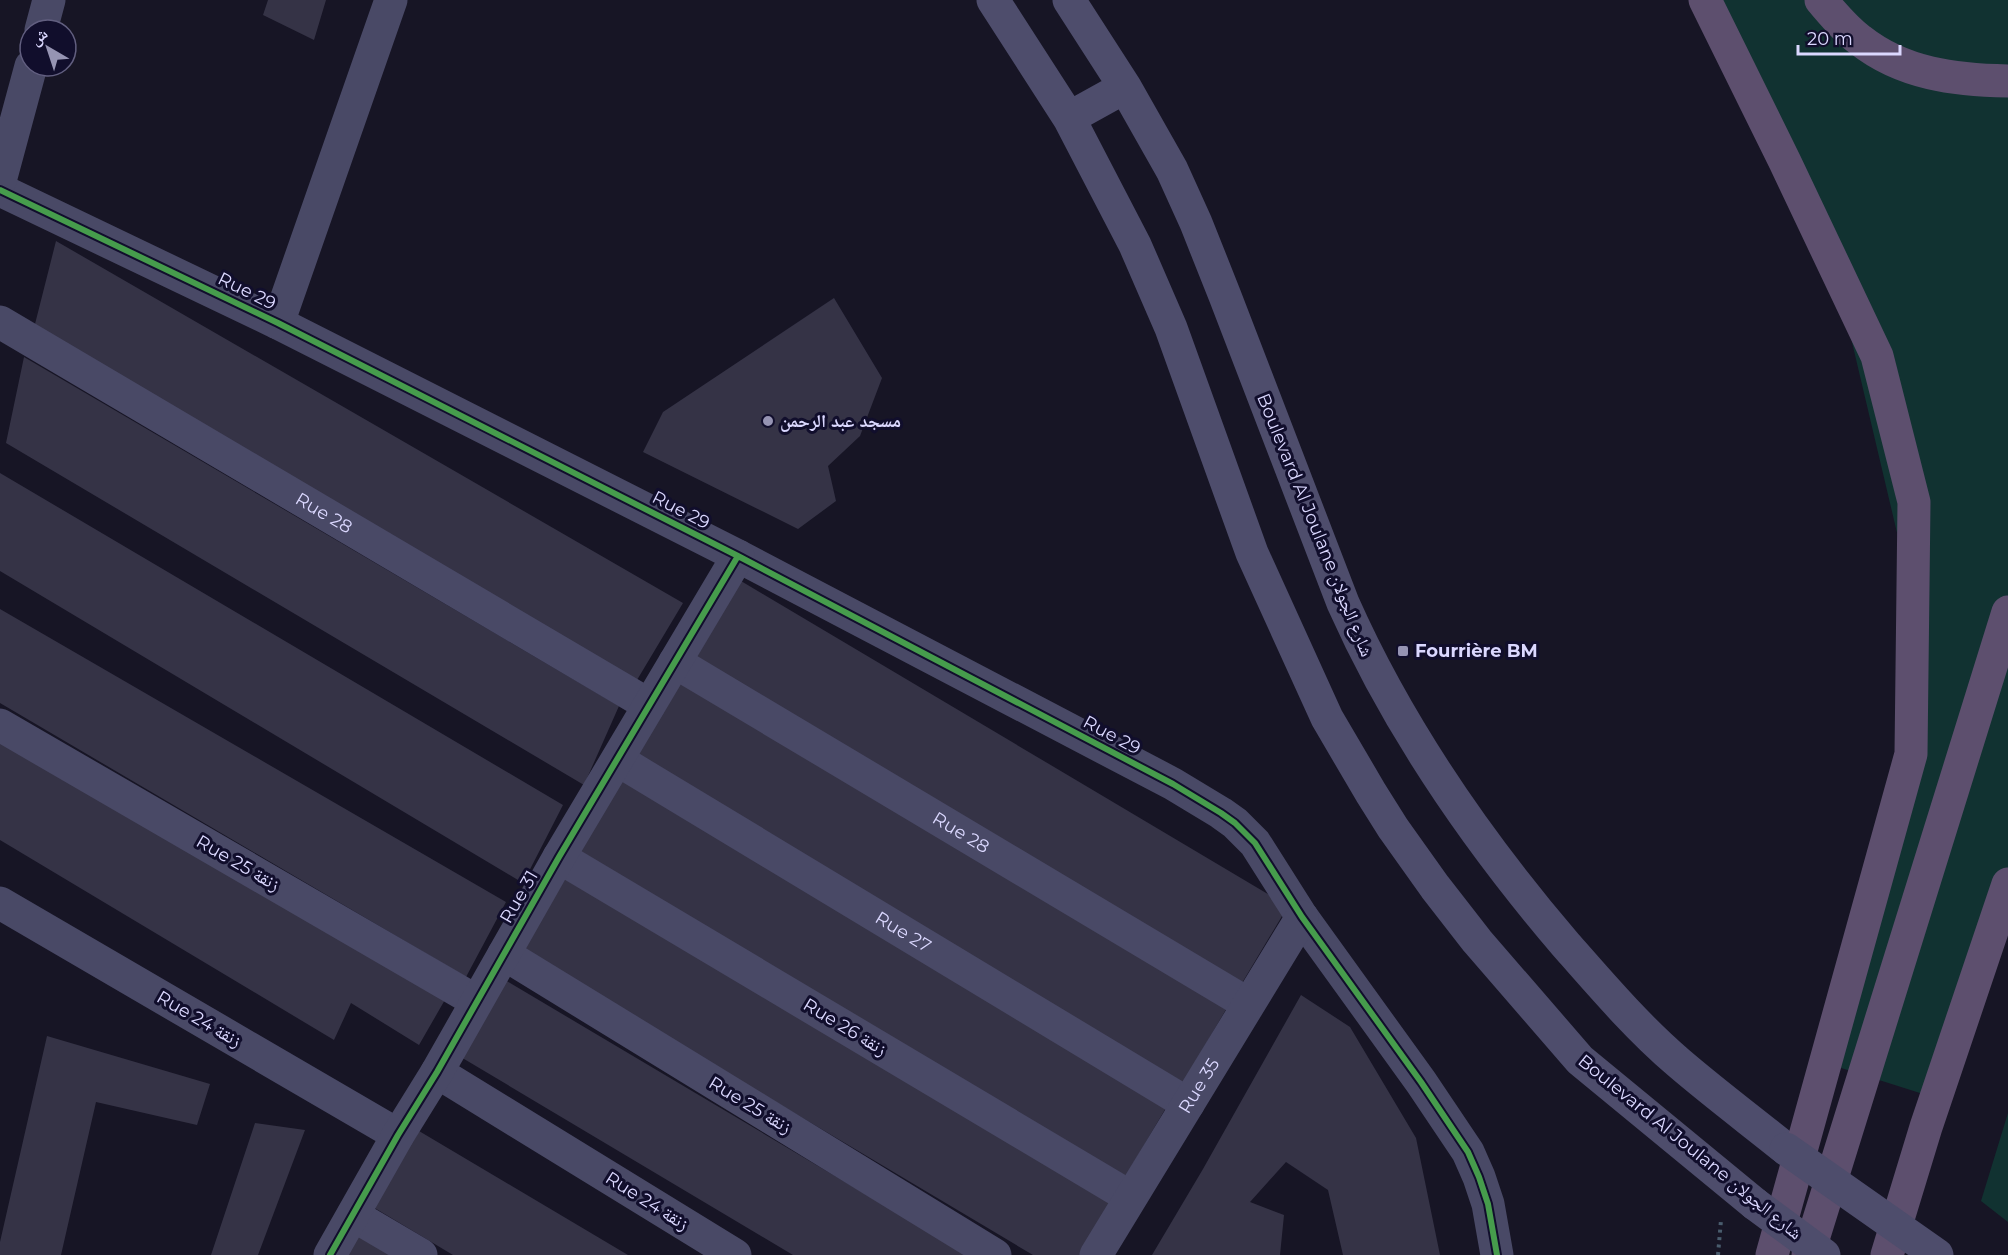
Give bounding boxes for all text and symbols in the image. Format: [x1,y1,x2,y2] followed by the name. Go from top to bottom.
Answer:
[18,18,78,78] north arrow
[1798,18,1900,56] scale bar
[26,24,51,49] text: ش
[1807,28,1853,50] text: 20 m
[214,268,280,314] street label: Rue 29
[1252,390,1378,660] street label: Boulevard Al Joulane شارع الجولان
[780,410,901,432] place label: مسجد عبد الرحمن
[761,414,775,428] marker: مسجد عبد الرحمن
[648,486,714,534] street label: Rue 29
[291,488,356,538] street label: Rue 28
[1415,640,1538,662] place label: Fourrière BM
[1396,644,1410,658] marker: Fourrière BM
[1080,711,1145,759] street label: Rue 29
[928,807,993,858] street label: Rue 28
[192,830,284,896] street label: Rue 25 زنقة
[495,867,543,927] street label: Rue 31
[871,907,935,957] street label: Rue 27
[153,986,245,1052] street label: Rue 24 زنقة
[799,993,891,1061] street label: Rue 26 زنقة
[1574,1050,1806,1244] street label: Boulevard Al Joulane شارع الجولان
[1174,1054,1224,1118] street label: Rue 35
[705,1072,795,1138] street label: Rue 25 زنقة
[601,1167,693,1235] street label: Rue 24 زنقة

